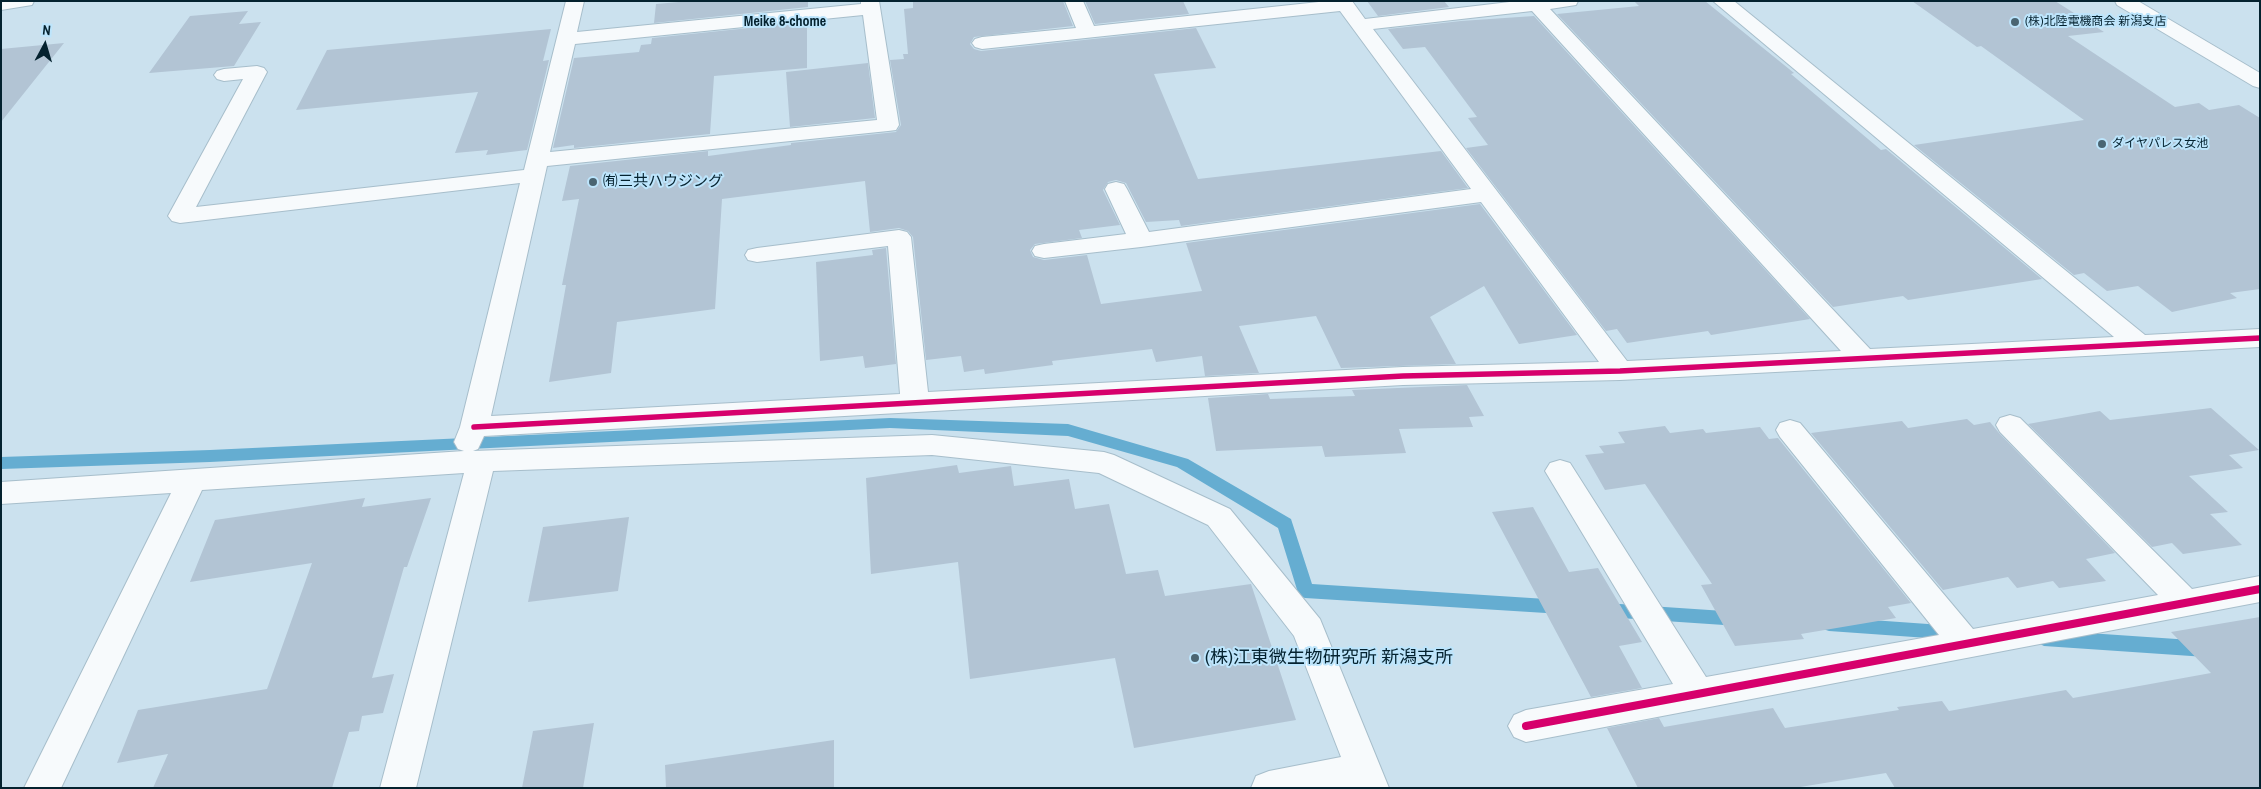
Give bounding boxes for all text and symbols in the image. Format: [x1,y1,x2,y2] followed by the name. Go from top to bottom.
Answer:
[744,14,826,30] district label: Meike 8-chome
[2025,15,2166,29] place label: (株)北陸電機商会 新潟支店
[2009,16,2021,28] marker: (株)北陸電機商会 新潟支店
[20,20,70,70] north arrow
[41,21,52,39] text: N
[2112,137,2208,151] place label: ダイヤパレス女池
[2096,138,2108,150] marker: ダイヤパレス女池
[603,173,723,191] place label: ㈲三共ハウジング
[587,176,599,188] marker: ㈲三共ハウジング
[1205,647,1453,669] place label: (株)江東微生物研究所 新潟支所
[1189,652,1201,664] marker: (株)江東微生物研究所 新潟支所

